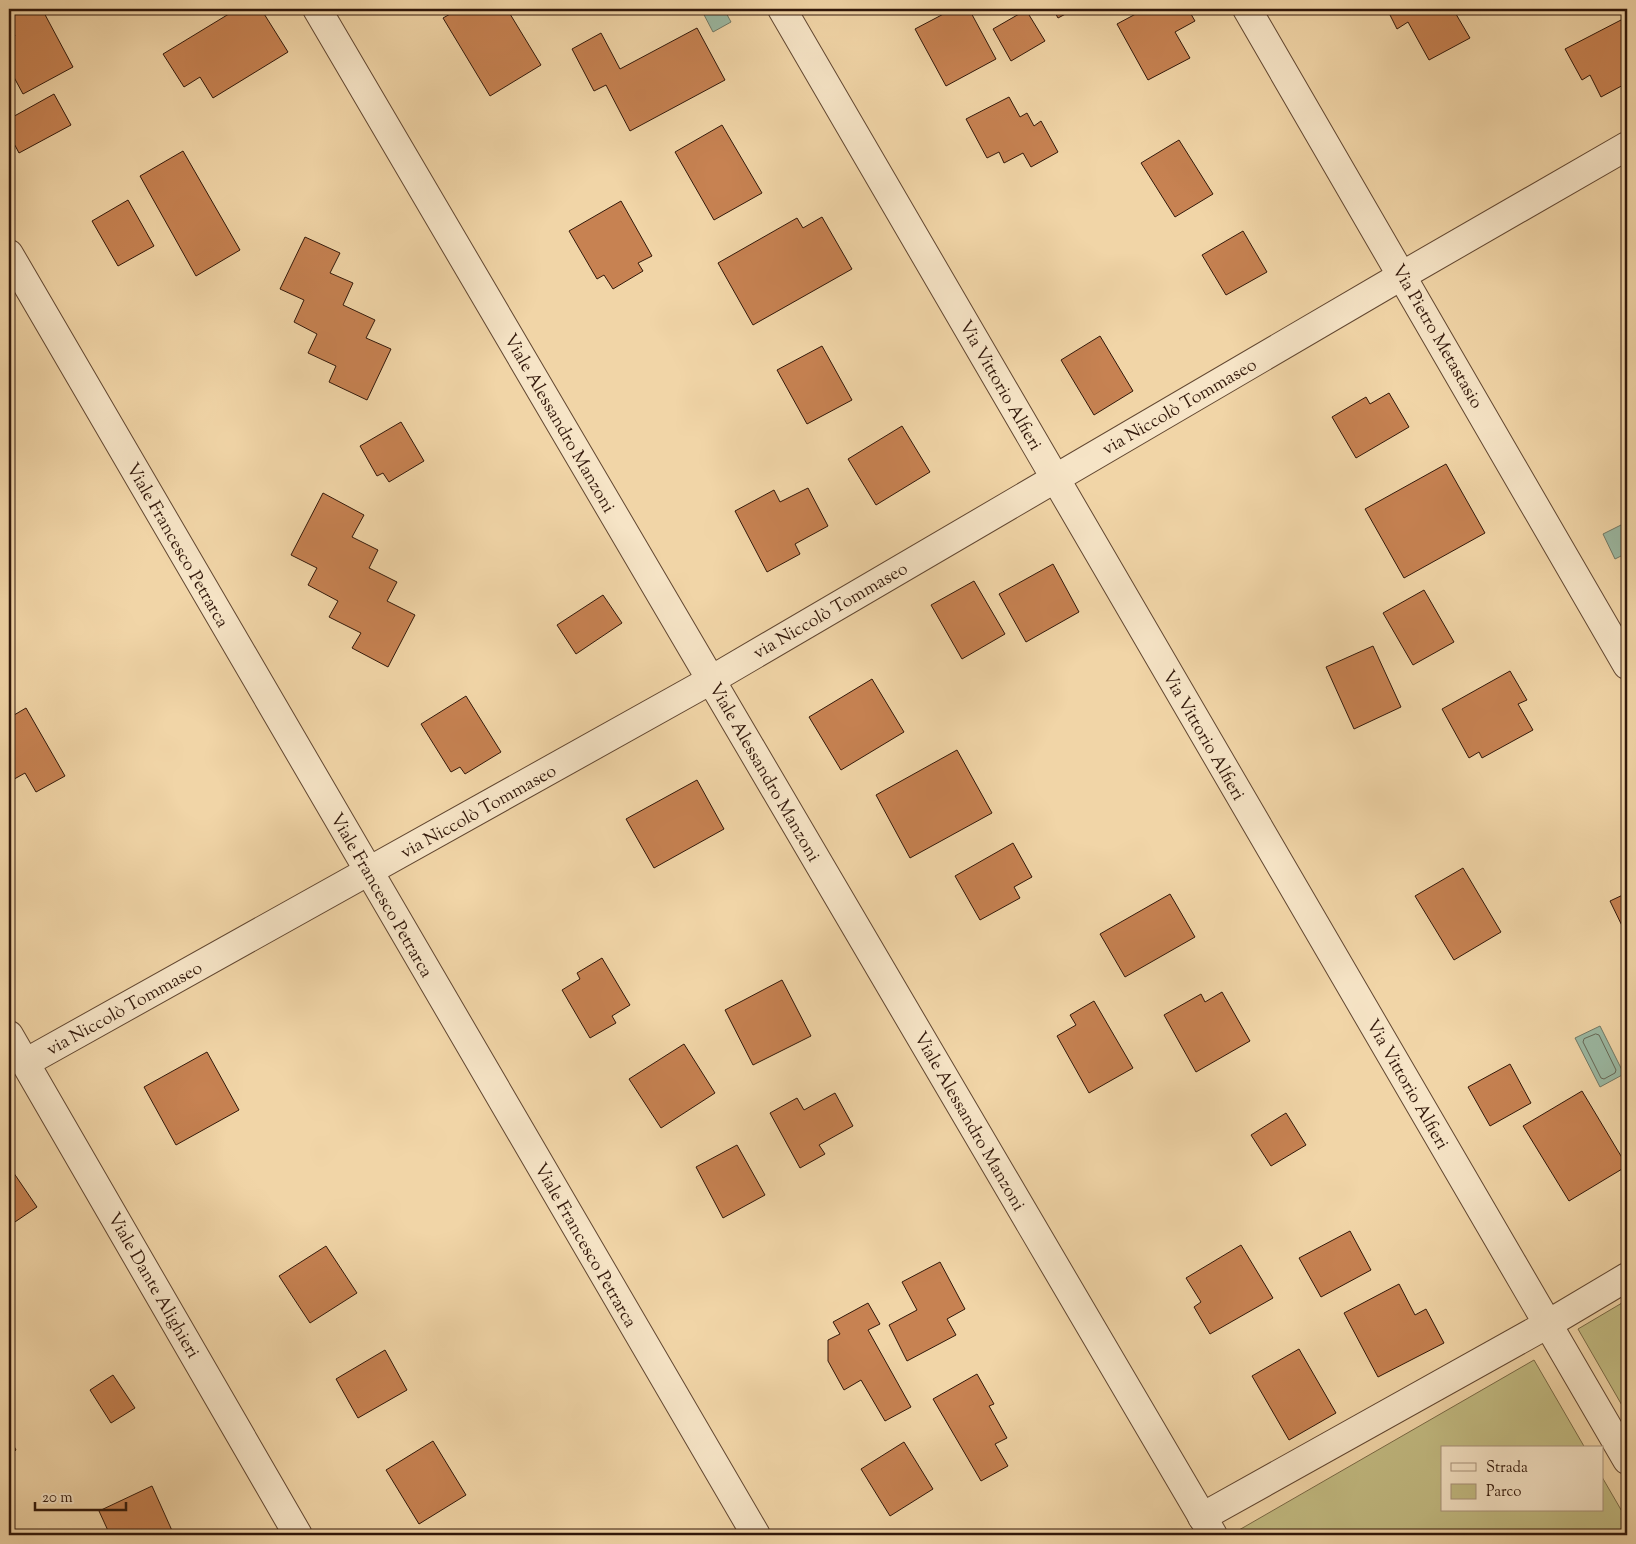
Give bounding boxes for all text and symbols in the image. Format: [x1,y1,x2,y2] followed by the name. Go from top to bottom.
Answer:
[1384,260,1488,414] street label: Via Pietro Metastasio
[951,316,1047,456] street label: Via Vittorio Alfieri
[496,330,620,518] street label: Viale Alessandro Manzoni
[1098,353,1262,463] street label: via Niccolò Tommaseo
[118,459,234,633] street label: Viale Francesco Petrarca
[749,557,913,667] street label: via Niccolò Tommaseo
[1154,666,1250,806] street label: Via Vittorio Alfieri
[701,679,825,867] street label: Viale Alessandro Manzoni
[396,759,562,866] street label: via Niccolò Tommaseo
[322,809,438,983] street label: Viale Francesco Petrarca
[42,956,208,1063] street label: via Niccolò Tommaseo
[1358,1015,1454,1155] street label: Via Vittorio Alfieri
[906,1028,1030,1216] street label: Viale Alessandro Manzoni
[526,1159,642,1333] street label: Viale Francesco Petrarca
[100,1208,205,1364] street label: Viale Dante Alighieri
[1441,1446,1604,1512] legend
[1486,1458,1528,1479] text: Strada
[35,1479,126,1511] scale bar
[1486,1482,1522,1503] text: Parco
[42,1488,73,1509] text: 20 m

